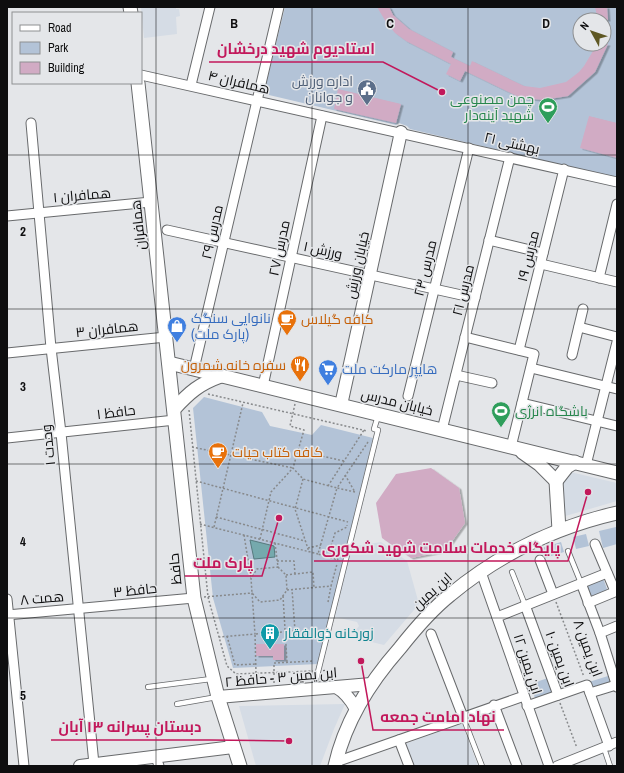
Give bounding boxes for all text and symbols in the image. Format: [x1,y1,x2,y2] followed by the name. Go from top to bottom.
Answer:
[12,12,142,84] legend
[572,12,612,52] north arrow
[230,15,238,32] text: B
[386,15,394,32] text: C
[542,15,550,32] text: D
[577,19,592,33] text: N
[48,20,72,36] text: Road
[209,35,383,62] callout: استادیوم شهید درخشان
[217,38,375,59] text: استادیوم شهید درخشان
[48,40,68,56] text: Park
[48,60,85,76] text: Building
[206,66,272,98] street label: همافران ۴
[292,72,353,106] place label: اداره ورزش و جوانان
[356,78,378,106] public building icon: اداره ورزش و جوانان
[450,90,534,124] place label: چمن مصنوعی شهید آینه‌دار
[537,96,559,124] sports icon: چمن مصنوعی شهید آینه‌دار
[482,128,542,158] street label: بهشتی ۲۱
[52,184,112,206] street label: همافران ۱
[126,199,150,251] street label: همافران
[197,203,227,261] street label: مدرس ۲۹
[264,219,294,277] street label: مدرس ۲۷
[20,223,26,240] text: 2
[513,229,543,283] street label: مدرس ۱۹
[341,230,373,300] street label: خیابان ورزش
[302,237,344,263] street label: ورزش ۱
[409,238,441,298] street label: مدرس ۲۳
[448,263,478,317] street label: مدرس ۲۱
[276,308,298,336] cafe icon: کافه گیلاس
[191,309,271,344] place label: نانوایی سنگک (پارک ملت)
[301,310,374,328] place label: کافه گیلاس
[166,315,188,343] shop icon: نانوایی سنگک (پارک ملت)
[75,317,139,341] street label: همافران ۳
[289,354,311,382] restaurant icon: سفره خانه شمرون
[181,356,286,374] place label: سفره خانه شمرون
[317,358,339,386] supermarket icon: هایپر مارکت ملت
[342,360,437,379] place label: هایپر مارکت ملت
[20,378,26,395] text: 3
[359,384,435,420] street label: خیابان مدرس
[490,400,512,428] sports icon: باشگاه انرژی
[96,401,136,423] street label: حافظ ۱
[515,402,588,420] place label: باشگاه انرژی
[37,423,59,467] street label: وحدت ۱
[207,441,229,469] cafe icon: کافه کتاب حیات
[232,443,323,461] place label: کافه کتاب حیات
[20,533,26,550] text: 4
[314,534,568,561] callout: پایگاه خدمات سلامت شهید شکوری
[322,537,561,559] text: پایگاه خدمات سلامت شهید شکوری
[185,549,262,576] callout: پارک ملت
[164,552,186,586] street label: حافظ
[193,552,254,574] text: پارک ملت
[408,568,456,614] street label: ابن یمین
[112,579,158,601] street label: حافظ ۳
[19,587,65,609] street label: همت ۸
[569,617,607,679] street label: ابن یمین ۸
[259,622,281,650] building icon: زورخانه ذوالفقار
[283,624,374,642] place label: زورخانه ذوالفقار
[542,628,578,690] street label: ابن یمین ۱۰
[510,632,546,696] street label: ابن یمین ۱۲
[224,663,338,691] street label: ابن یمین ۳ - حافظ ۲
[20,687,26,704] text: 5
[373,703,504,730] callout: نهاد امامت جمعه
[380,706,496,727] text: نهاد امامت جمعه
[51,713,210,740] callout: دبستان پسرانه ۱۳ آبان
[59,716,202,738] text: دبستان پسرانه ۱۳ آبان

